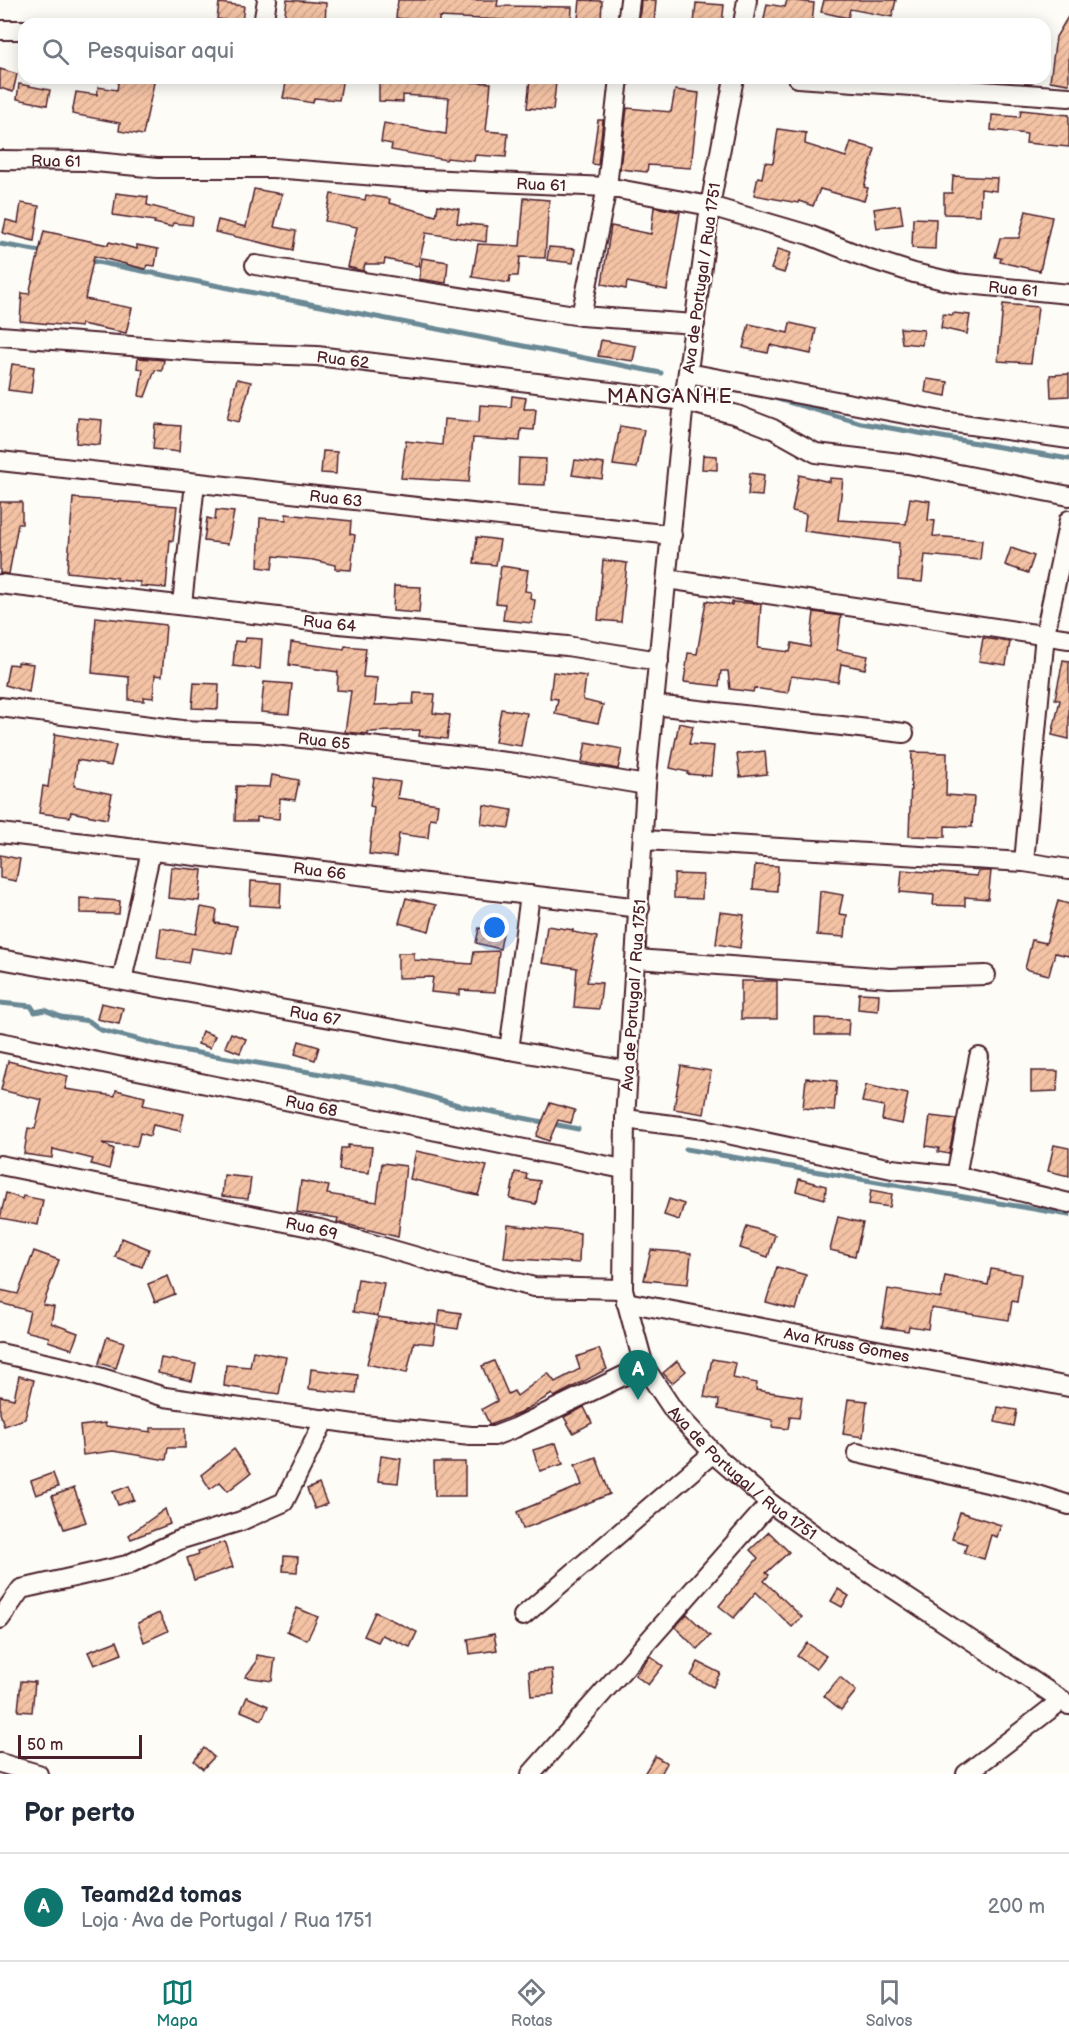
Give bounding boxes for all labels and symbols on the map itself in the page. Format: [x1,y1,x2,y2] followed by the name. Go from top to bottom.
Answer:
[31,152,81,172] street label: Rua 61
[516,175,566,196] street label: Rua 61
[680,182,725,375] street label: Ava de Portugal / Rua 1751
[987,278,1039,302] street label: Rua 61
[316,348,371,373] street label: Rua 62
[607,385,733,409] district label: MANGANHE
[308,487,364,512] street label: Rua 63
[302,612,357,637] street label: Rua 64
[297,730,351,755] street label: Rua 65
[292,859,347,885] street label: Rua 66
[618,899,651,1092] street label: Ava de Portugal / Rua 1751
[480,913,509,942] your location
[288,1003,342,1031] street label: Rua 67
[284,1092,339,1122] street label: Rua 68
[284,1214,340,1245] street label: Rua 69
[782,1325,911,1367] street label: Ava Kruss Gomes
[618,1350,658,1400] pin: A
[663,1403,820,1545] street label: Ava de Portugal / Rua 1751
[18,1732,142,1760] scale bar

